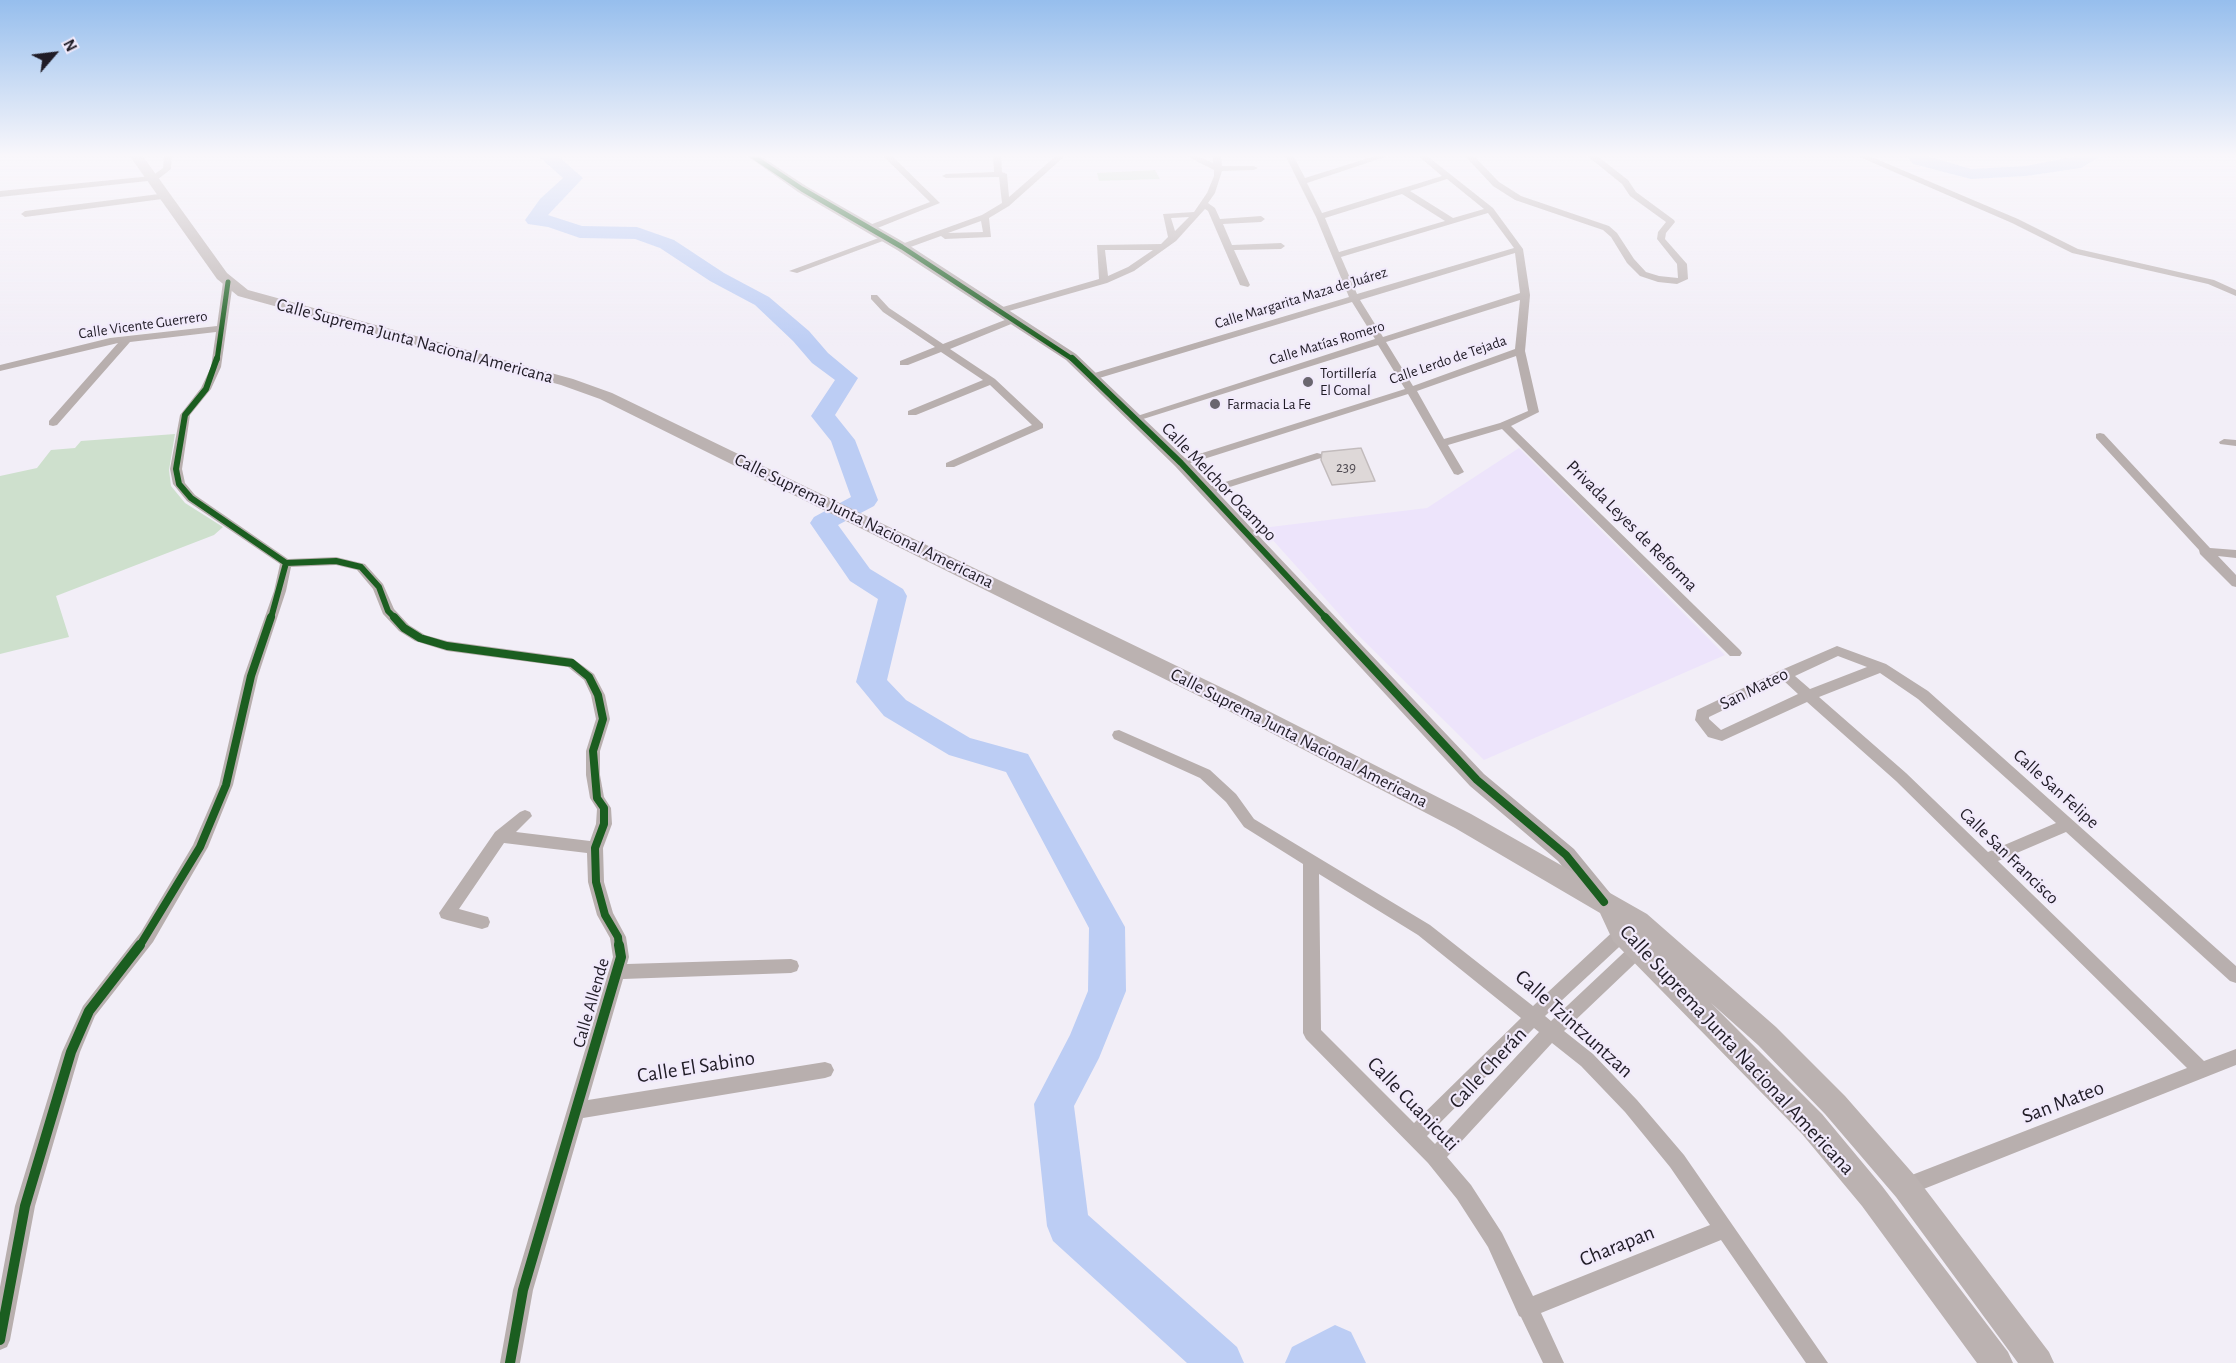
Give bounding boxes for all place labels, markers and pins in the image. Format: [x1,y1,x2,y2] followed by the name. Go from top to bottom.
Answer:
[1320,364,1377,399] place label: Tortillería El Comal
[1301,375,1315,389] marker: Tortillería El Comal
[1227,395,1311,413] place label: Farmacia La Fe
[1208,397,1222,411] marker: Farmacia La Fe

